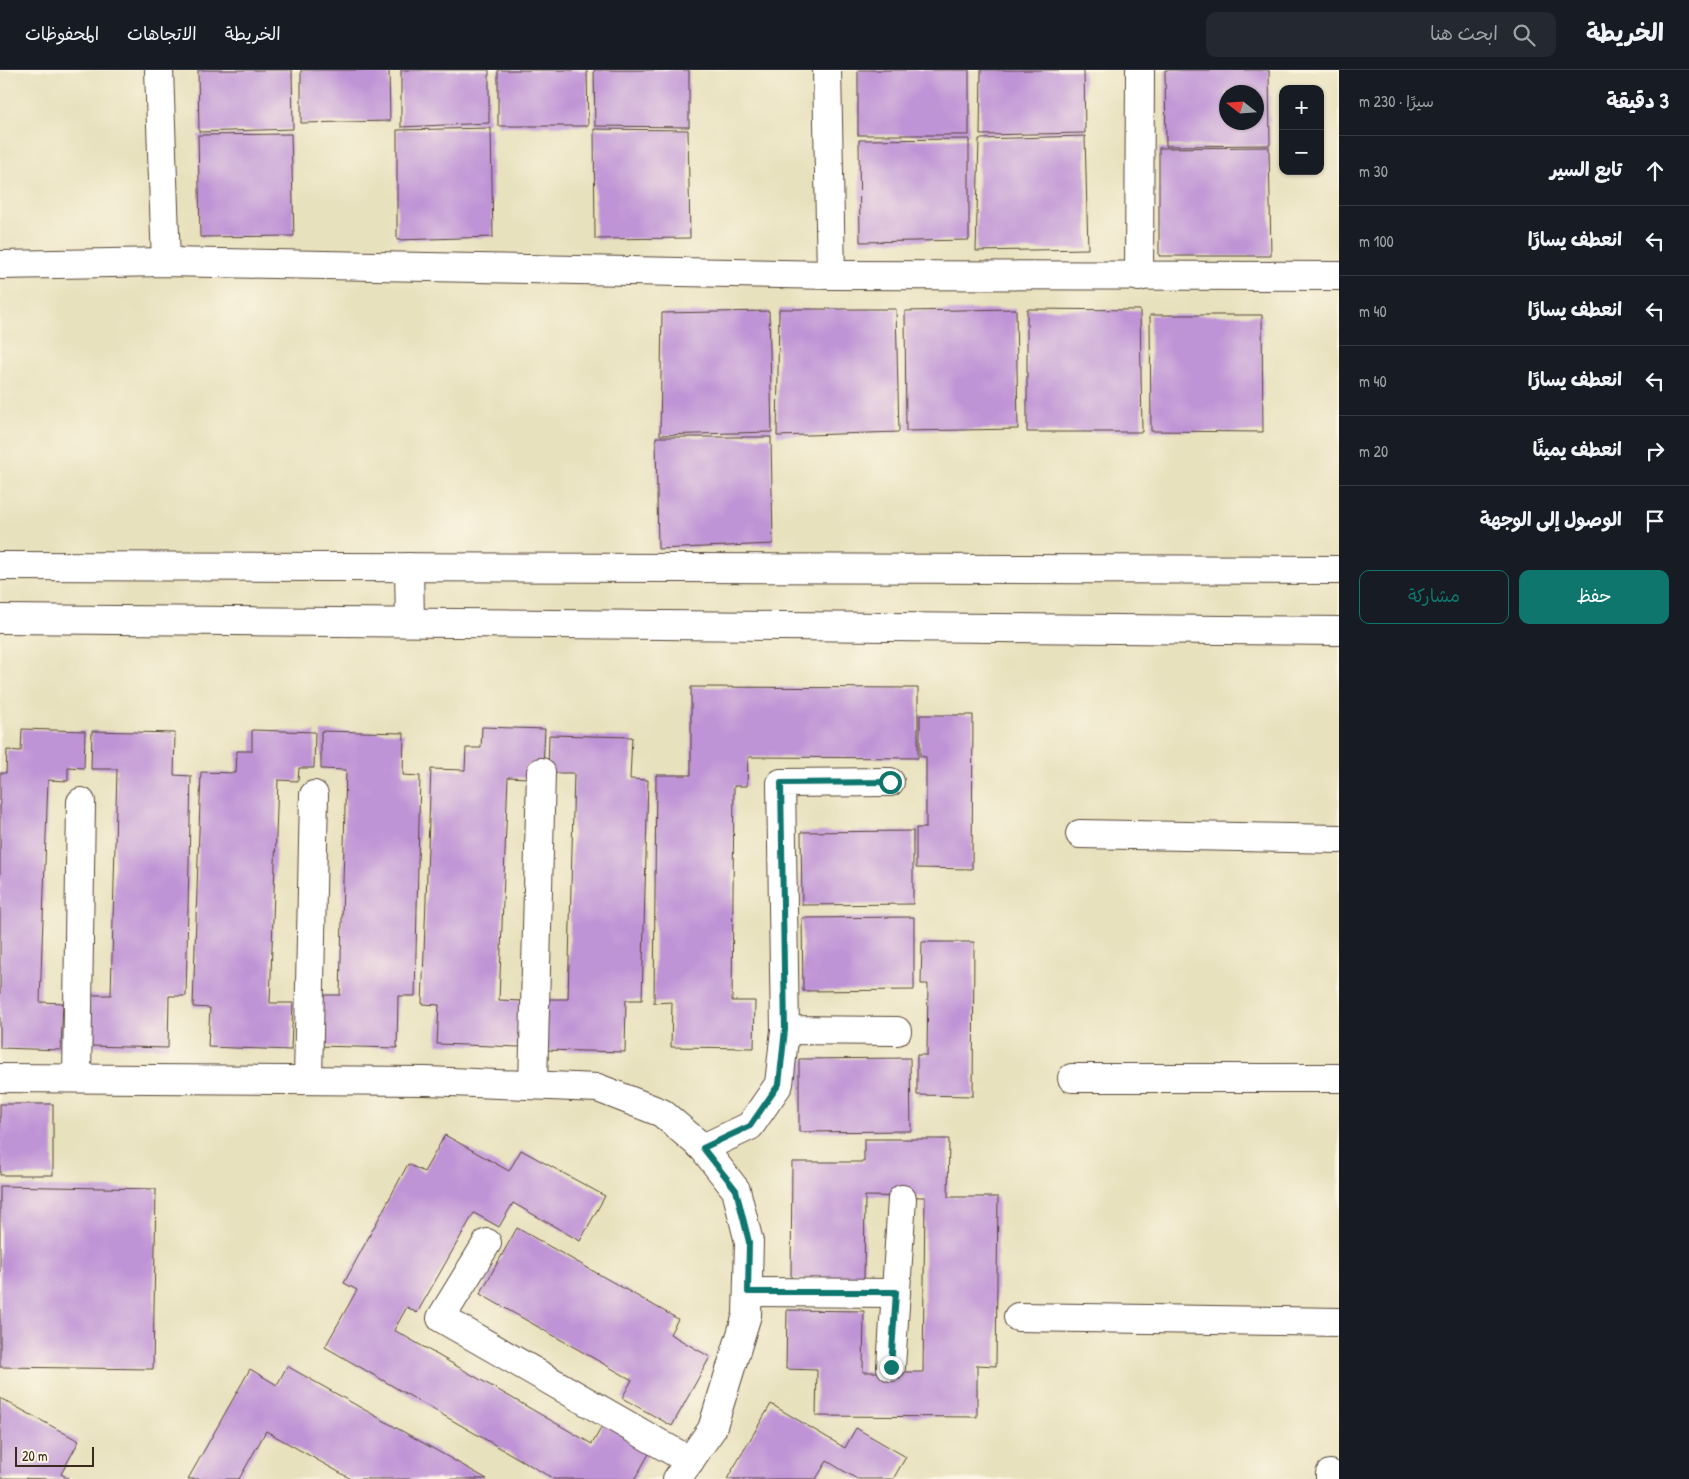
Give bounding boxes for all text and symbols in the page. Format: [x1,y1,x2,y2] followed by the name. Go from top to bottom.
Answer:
[1206,12,1556,57] search box
[1586,16,1664,48] text: الخريطة
[1430,20,1498,46] text: ابحث هنا
[25,21,99,46] text: المحفوظات
[127,21,197,46] text: الاتجاهات
[225,21,281,46] text: الخريطة
[1510,21,1538,49] icon: search
[1219,85,1264,130] north arrow
[1279,85,1324,175] map controls
[1279,85,1324,130] button: +
[1606,86,1669,115] text: 3 دقيقة
[1359,90,1434,112] text: سيرًا · 230 m
[1279,130,1324,175] button: −
[1550,156,1622,182] text: تابع السير
[1641,157,1669,185] icon: ahead
[1359,160,1388,182] text: 30 m
[1528,226,1622,252] text: انعطف يسارًا
[1641,227,1669,255] icon: left
[1359,230,1394,252] text: 100 m
[1528,296,1622,322] text: انعطف يسارًا
[1641,297,1669,325] icon: left
[1359,300,1387,322] text: 40 m
[1528,366,1622,392] text: انعطف يسارًا
[1641,367,1669,395] icon: left
[1359,370,1387,392] text: 40 m
[1533,436,1622,462] text: انعطف يمينًا
[1641,437,1669,465] icon: right
[1359,440,1388,462] text: 20 m
[1480,506,1622,532] text: الوصول إلى الوجهة
[1641,507,1669,535] icon: arrive
[1359,570,1509,624] button: مشاركة
[1519,570,1669,624] button: حفظ
[879,771,902,794] route start
[880,1356,903,1379] route end
[15,1444,94,1467] scale bar
[22,1446,48,1465] text: 20 m

